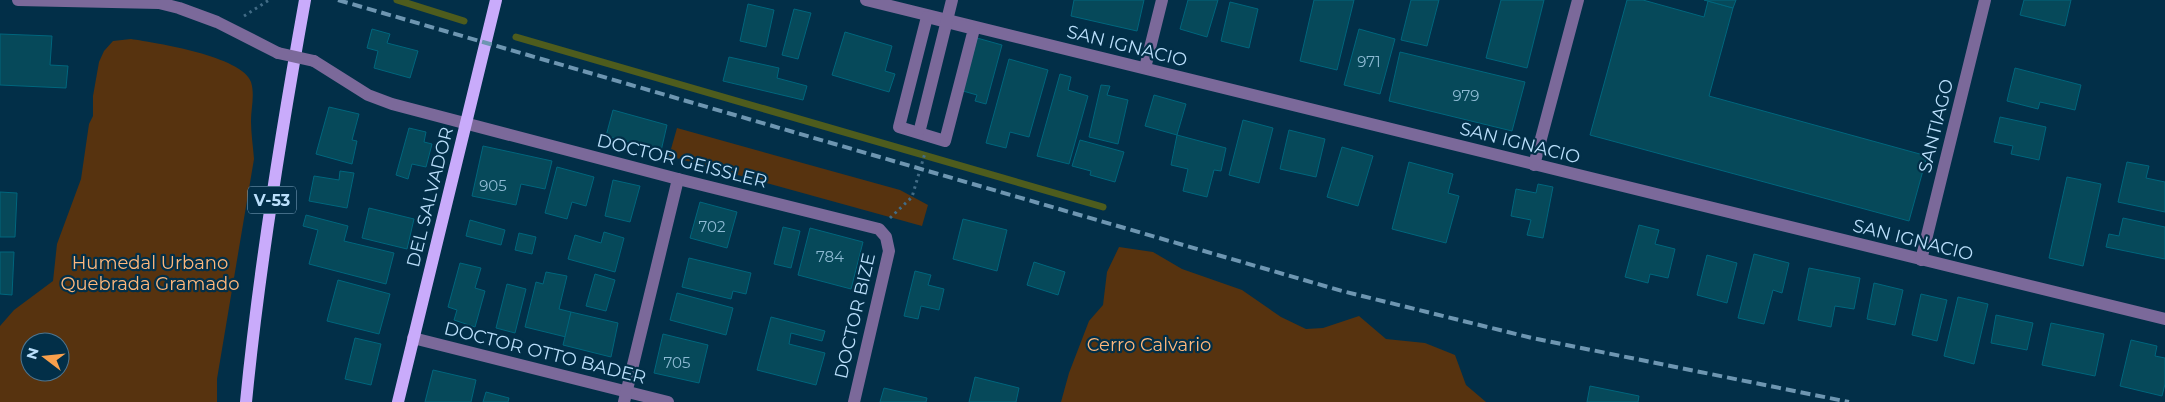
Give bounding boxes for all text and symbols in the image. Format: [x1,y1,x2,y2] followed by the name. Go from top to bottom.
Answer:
[1064,20,1190,72] street label: SAN IGNACIO
[1357,52,1381,71] house number: 971
[1914,77,1958,175] street label: SANTIAGO
[1453,86,1480,105] house number: 979
[1457,117,1583,169] street label: SAN IGNACIO
[402,125,458,269] street label: DEL SALVADOR
[595,129,769,193] street label: DOCTOR GEISSLER
[479,176,507,195] house number: 905
[248,186,296,214] road number: V-53
[1850,214,1976,266] street label: SAN IGNACIO
[699,217,726,236] house number: 702
[816,247,844,266] house number: 784
[830,251,880,381] street label: DOCTOR BIZE
[60,252,240,295] park label: Humedal Urbano Quebrada Gramado
[442,317,648,389] street label: DOCTOR OTTO BADER
[20,332,70,382] north arrow
[1087,334,1211,356] park label: Cerro Calvario
[22,345,43,361] text: N
[664,353,690,372] house number: 705

